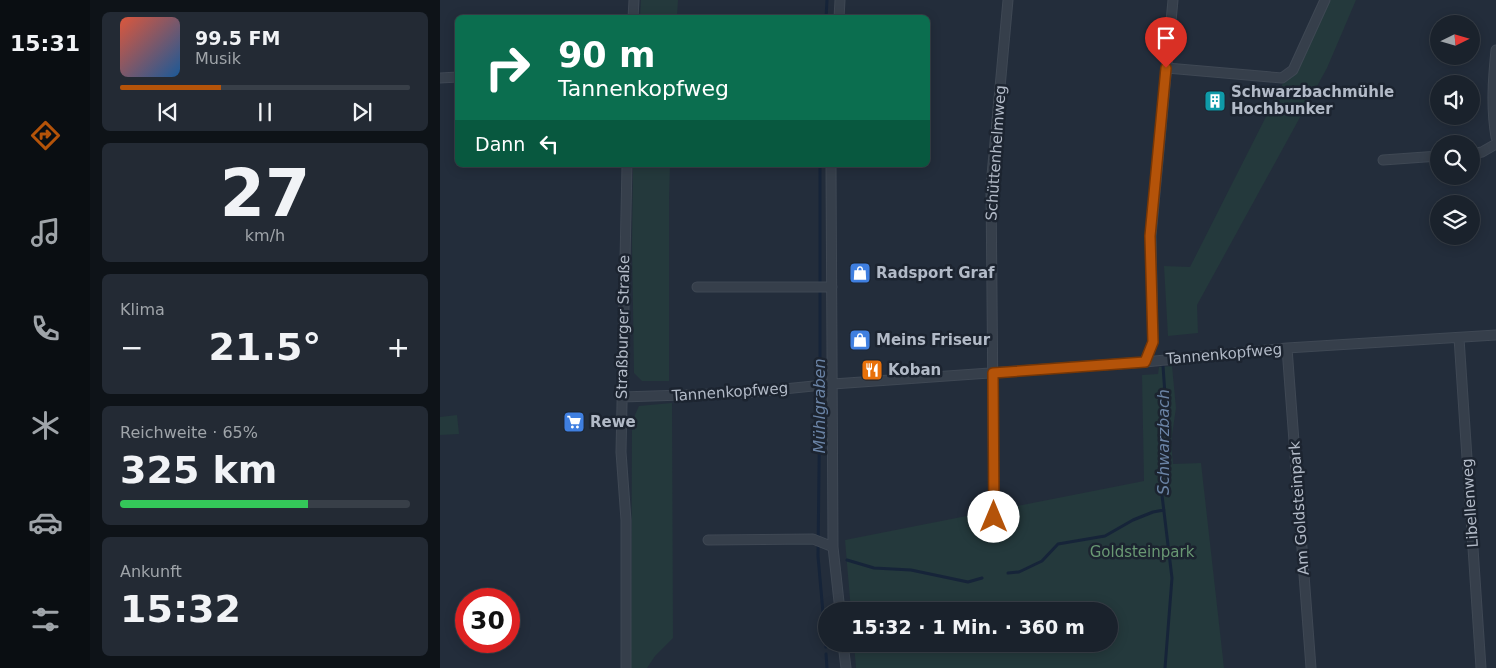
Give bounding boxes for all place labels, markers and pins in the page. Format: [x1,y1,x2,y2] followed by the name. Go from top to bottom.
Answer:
[1145,17,1187,68] pin
[1231,83,1394,118] place label: Schwarzbachmühle Hochbunker
[1203,89,1227,113] building icon: Schwarzbachmühle Hochbunker
[848,261,872,285] shop icon: Radsport Graf
[876,264,995,282] place label: Radsport Graf
[848,328,872,352] shop icon: Meins Friseur
[876,331,991,349] place label: Meins Friseur
[860,358,884,382] restaurant icon: Koban
[888,361,941,379] place label: Koban
[562,410,586,434] supermarket icon: Rewe
[590,413,636,431] place label: Rewe

